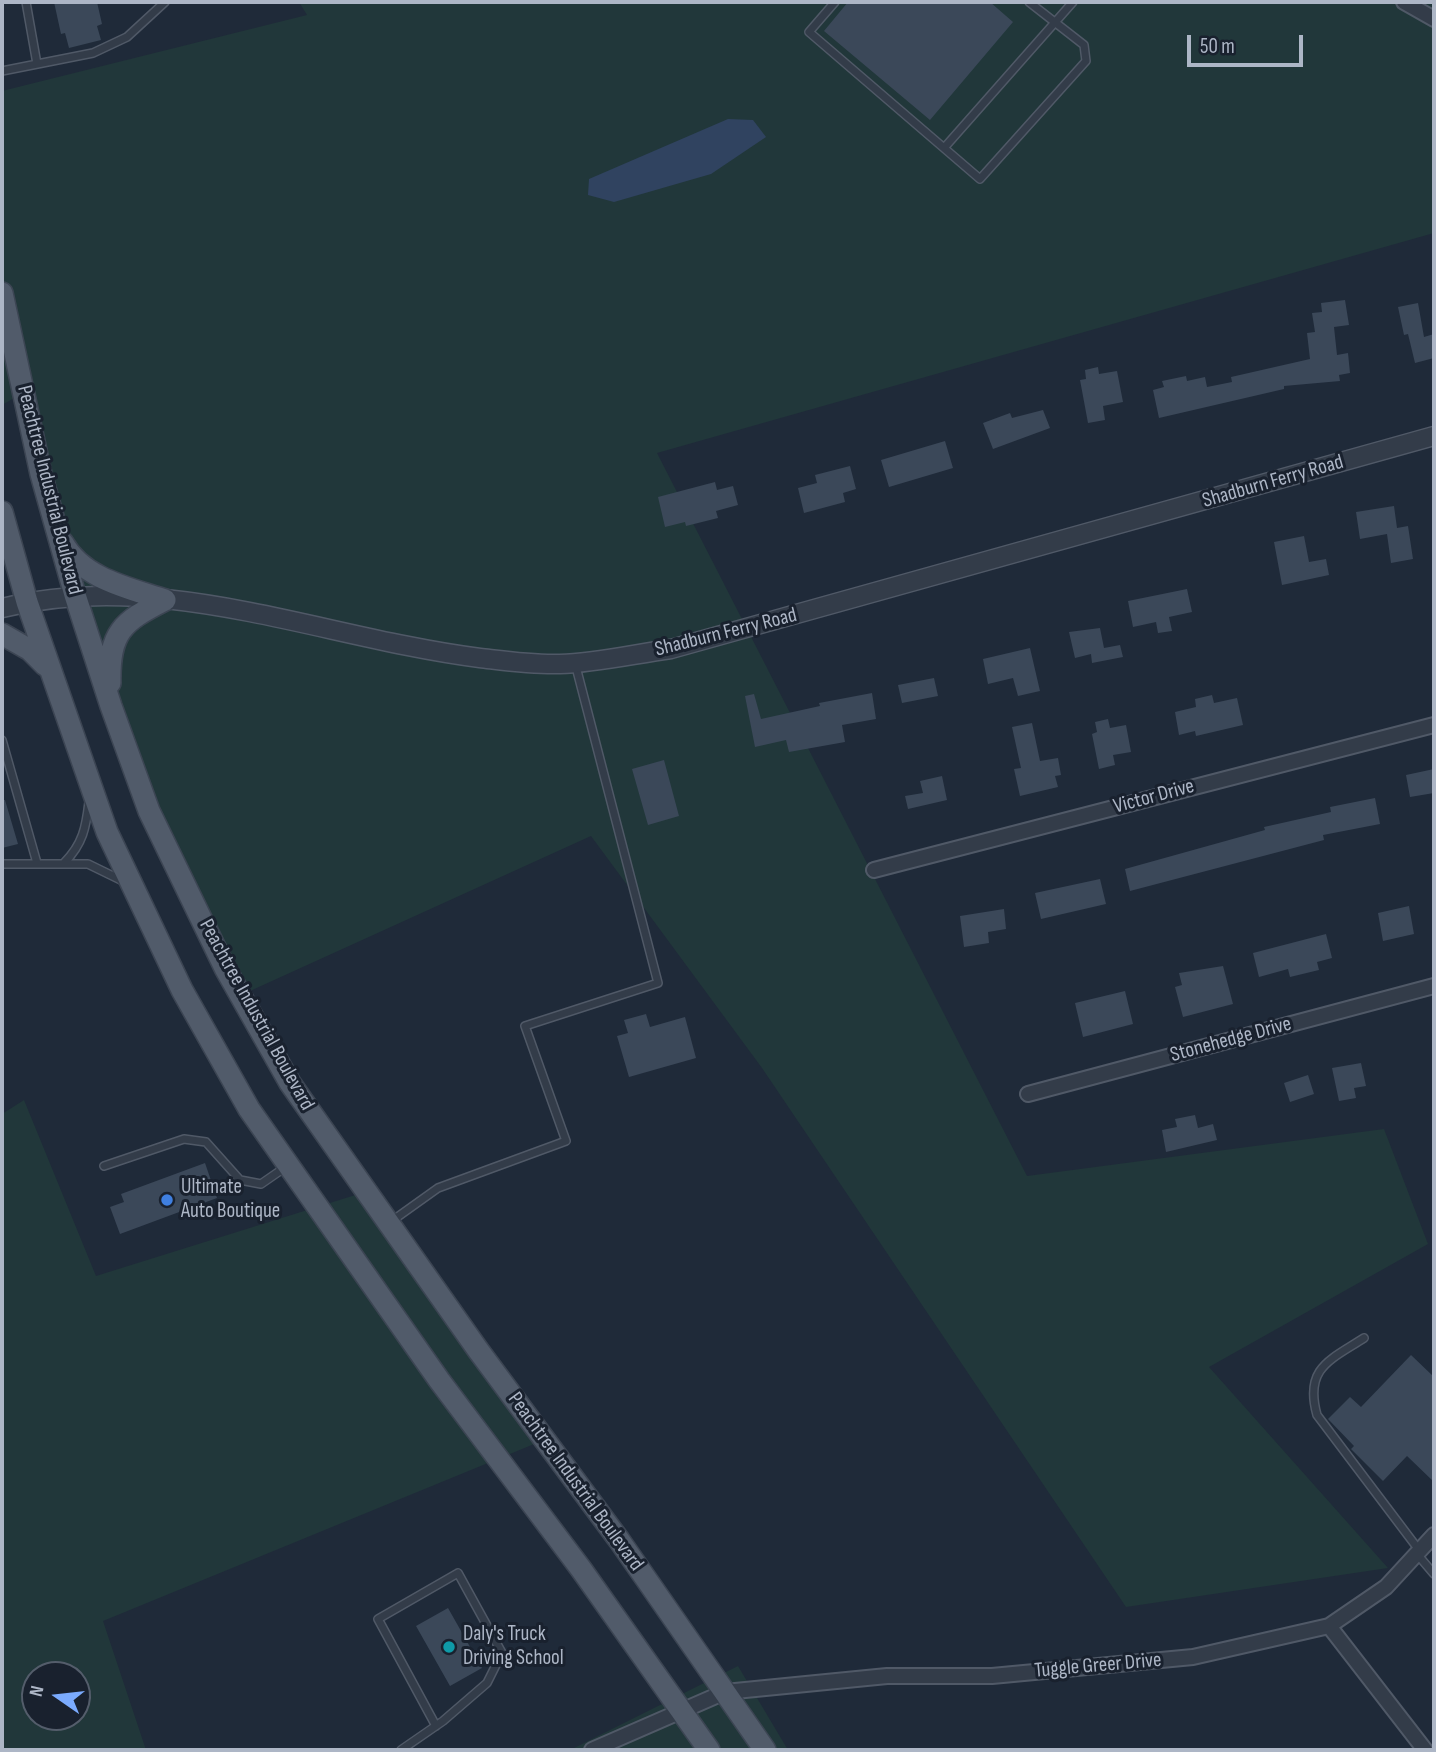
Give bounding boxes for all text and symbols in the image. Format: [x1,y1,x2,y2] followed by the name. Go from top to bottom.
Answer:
[1191,21,1306,65] scale bar
[1200,34,1235,59] text: 50 m
[11,383,87,597] street label: Peachtree Industrial Boulevard
[1200,450,1346,514] street label: Shadburn Ferry Road
[652,603,800,663] street label: Shadburn Ferry Road
[1111,774,1197,820] street label: Victor Drive
[193,915,319,1115] street label: Peachtree Industrial Boulevard
[1168,1012,1294,1068] street label: Stonehedge Drive
[181,1175,280,1225] place label: Ultimate Auto Boutique
[159,1192,175,1208] marker: Ultimate Auto Boutique
[502,1388,648,1576] street label: Peachtree Industrial Boulevard
[463,1622,564,1672] place label: Daly's Truck Driving School
[441,1639,457,1655] marker: Daly's Truck Driving School
[1033,1648,1163,1684] street label: Tuggle Greer Drive
[21,1661,91,1731] north arrow
[25,1684,49,1699] text: N

